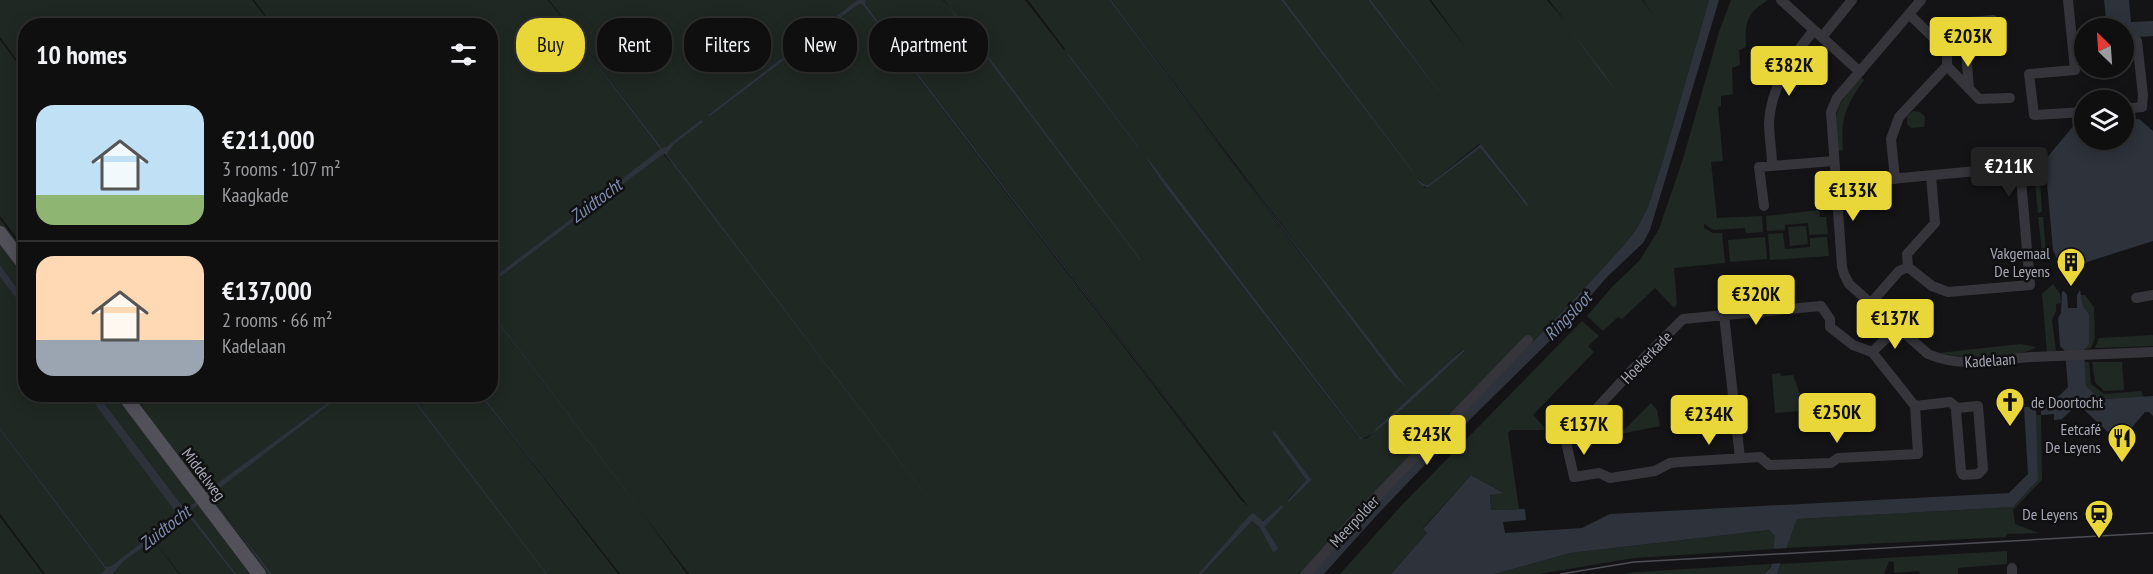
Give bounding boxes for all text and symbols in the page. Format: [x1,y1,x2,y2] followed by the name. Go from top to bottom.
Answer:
[1926,17,2010,68] pin: €203K
[516,18,585,72] chip: Buy
[597,18,672,72] chip: Rent
[684,18,771,72] chip: Filters
[783,18,857,72] chip: New
[869,18,988,72] chip: Apartment
[2074,18,2134,78] north arrow
[2074,18,2134,150] map controls
[1944,23,1992,49] text: €203K
[36,38,127,71] text: 10 homes
[447,38,480,71] icon: filters
[1747,46,1831,97] pin: €382K
[1765,52,1813,78] text: €382K
[2074,90,2134,150] button: layers
[222,123,315,156] text: €211,000
[84,129,156,201] icon: home
[1967,147,2051,198] pin: €211K
[1985,153,2033,179] text: €211K
[222,156,341,182] text: 3 rooms · 107 m²
[1811,171,1895,222] pin: €133K
[565,172,628,228] water label: Zuidtocht
[1829,177,1877,203] text: €133K
[222,182,289,208] text: Kaagkade
[1989,243,2050,281] place label: Vakgemaal De Leyens
[2055,246,2087,288] building icon: Vakgemaal De Leyens
[222,274,312,307] text: €137,000
[1714,275,1798,326] pin: €320K
[84,280,156,352] icon: home
[1732,281,1780,307] text: €320K
[1539,285,1598,345] water label: Ringsloot
[1853,299,1937,350] pin: €137K
[1871,305,1919,331] text: €137K
[222,307,332,333] text: 2 rooms · 66 m²
[1616,327,1676,387] street label: Hoekerkade
[222,333,286,359] text: Kadelaan
[1964,348,2016,372] street label: Kadelaan
[1994,386,2026,428] church icon: de Doortocht
[2031,392,2104,412] place label: de Doortocht
[1795,393,1879,444] pin: €250K
[1667,395,1751,446] pin: €234K
[1813,399,1861,425] text: €250K
[1685,401,1733,427] text: €234K
[1542,405,1626,456] pin: €137K
[1560,411,1608,437] text: €137K
[1385,415,1469,466] pin: €243K
[2045,419,2101,457] place label: Eetcafé De Leyens
[1403,421,1451,447] text: €243K
[2106,422,2138,464] restaurant icon: Eetcafé De Leyens
[178,444,230,504] street label: Middelweg
[1325,491,1383,551] street label: Meerpolder
[2083,498,2115,540] station icon: De Leyens
[134,499,197,555] water label: Zuidtocht
[2022,504,2078,524] place label: De Leyens

